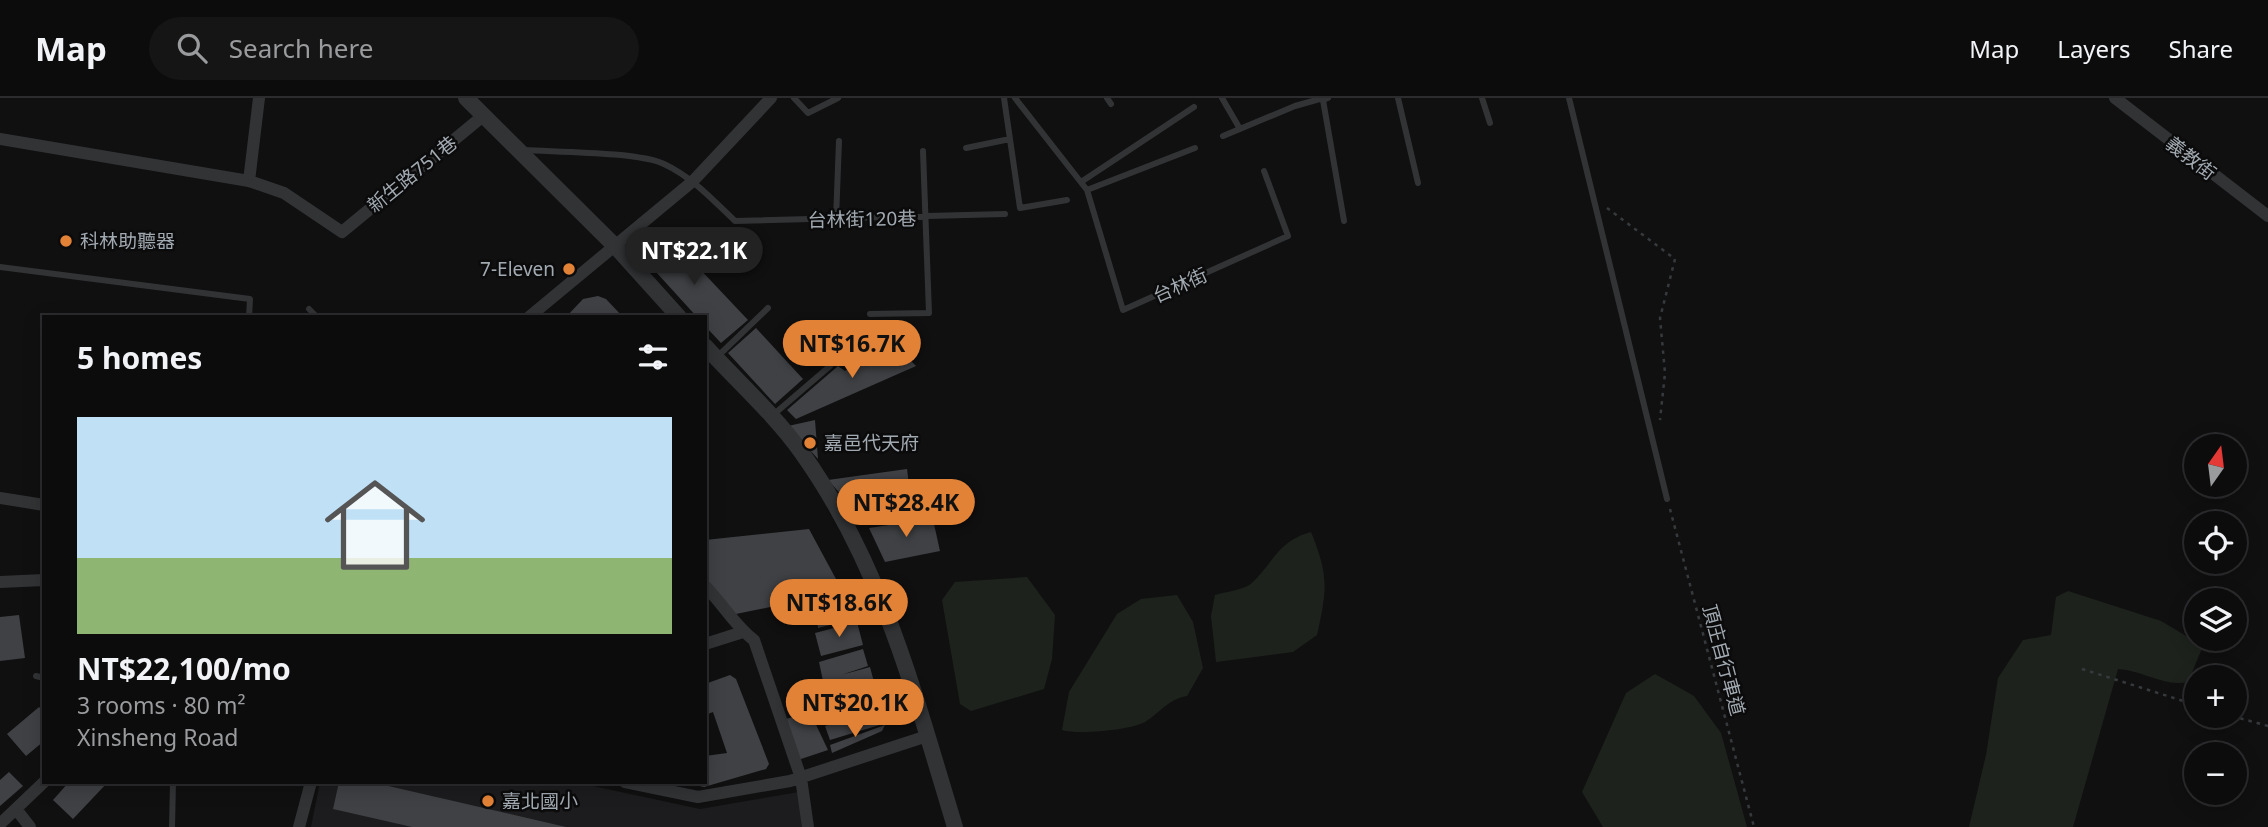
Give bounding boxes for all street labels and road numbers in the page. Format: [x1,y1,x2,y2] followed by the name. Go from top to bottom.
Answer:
[362,130,462,218] street label: 新生路751巷
[2161,130,2221,186] street label: 義教街
[807,205,917,233] street label: 台林街120巷
[1149,262,1211,308] street label: 台林街
[1697,602,1751,718] street label: 頂庄自行車道

